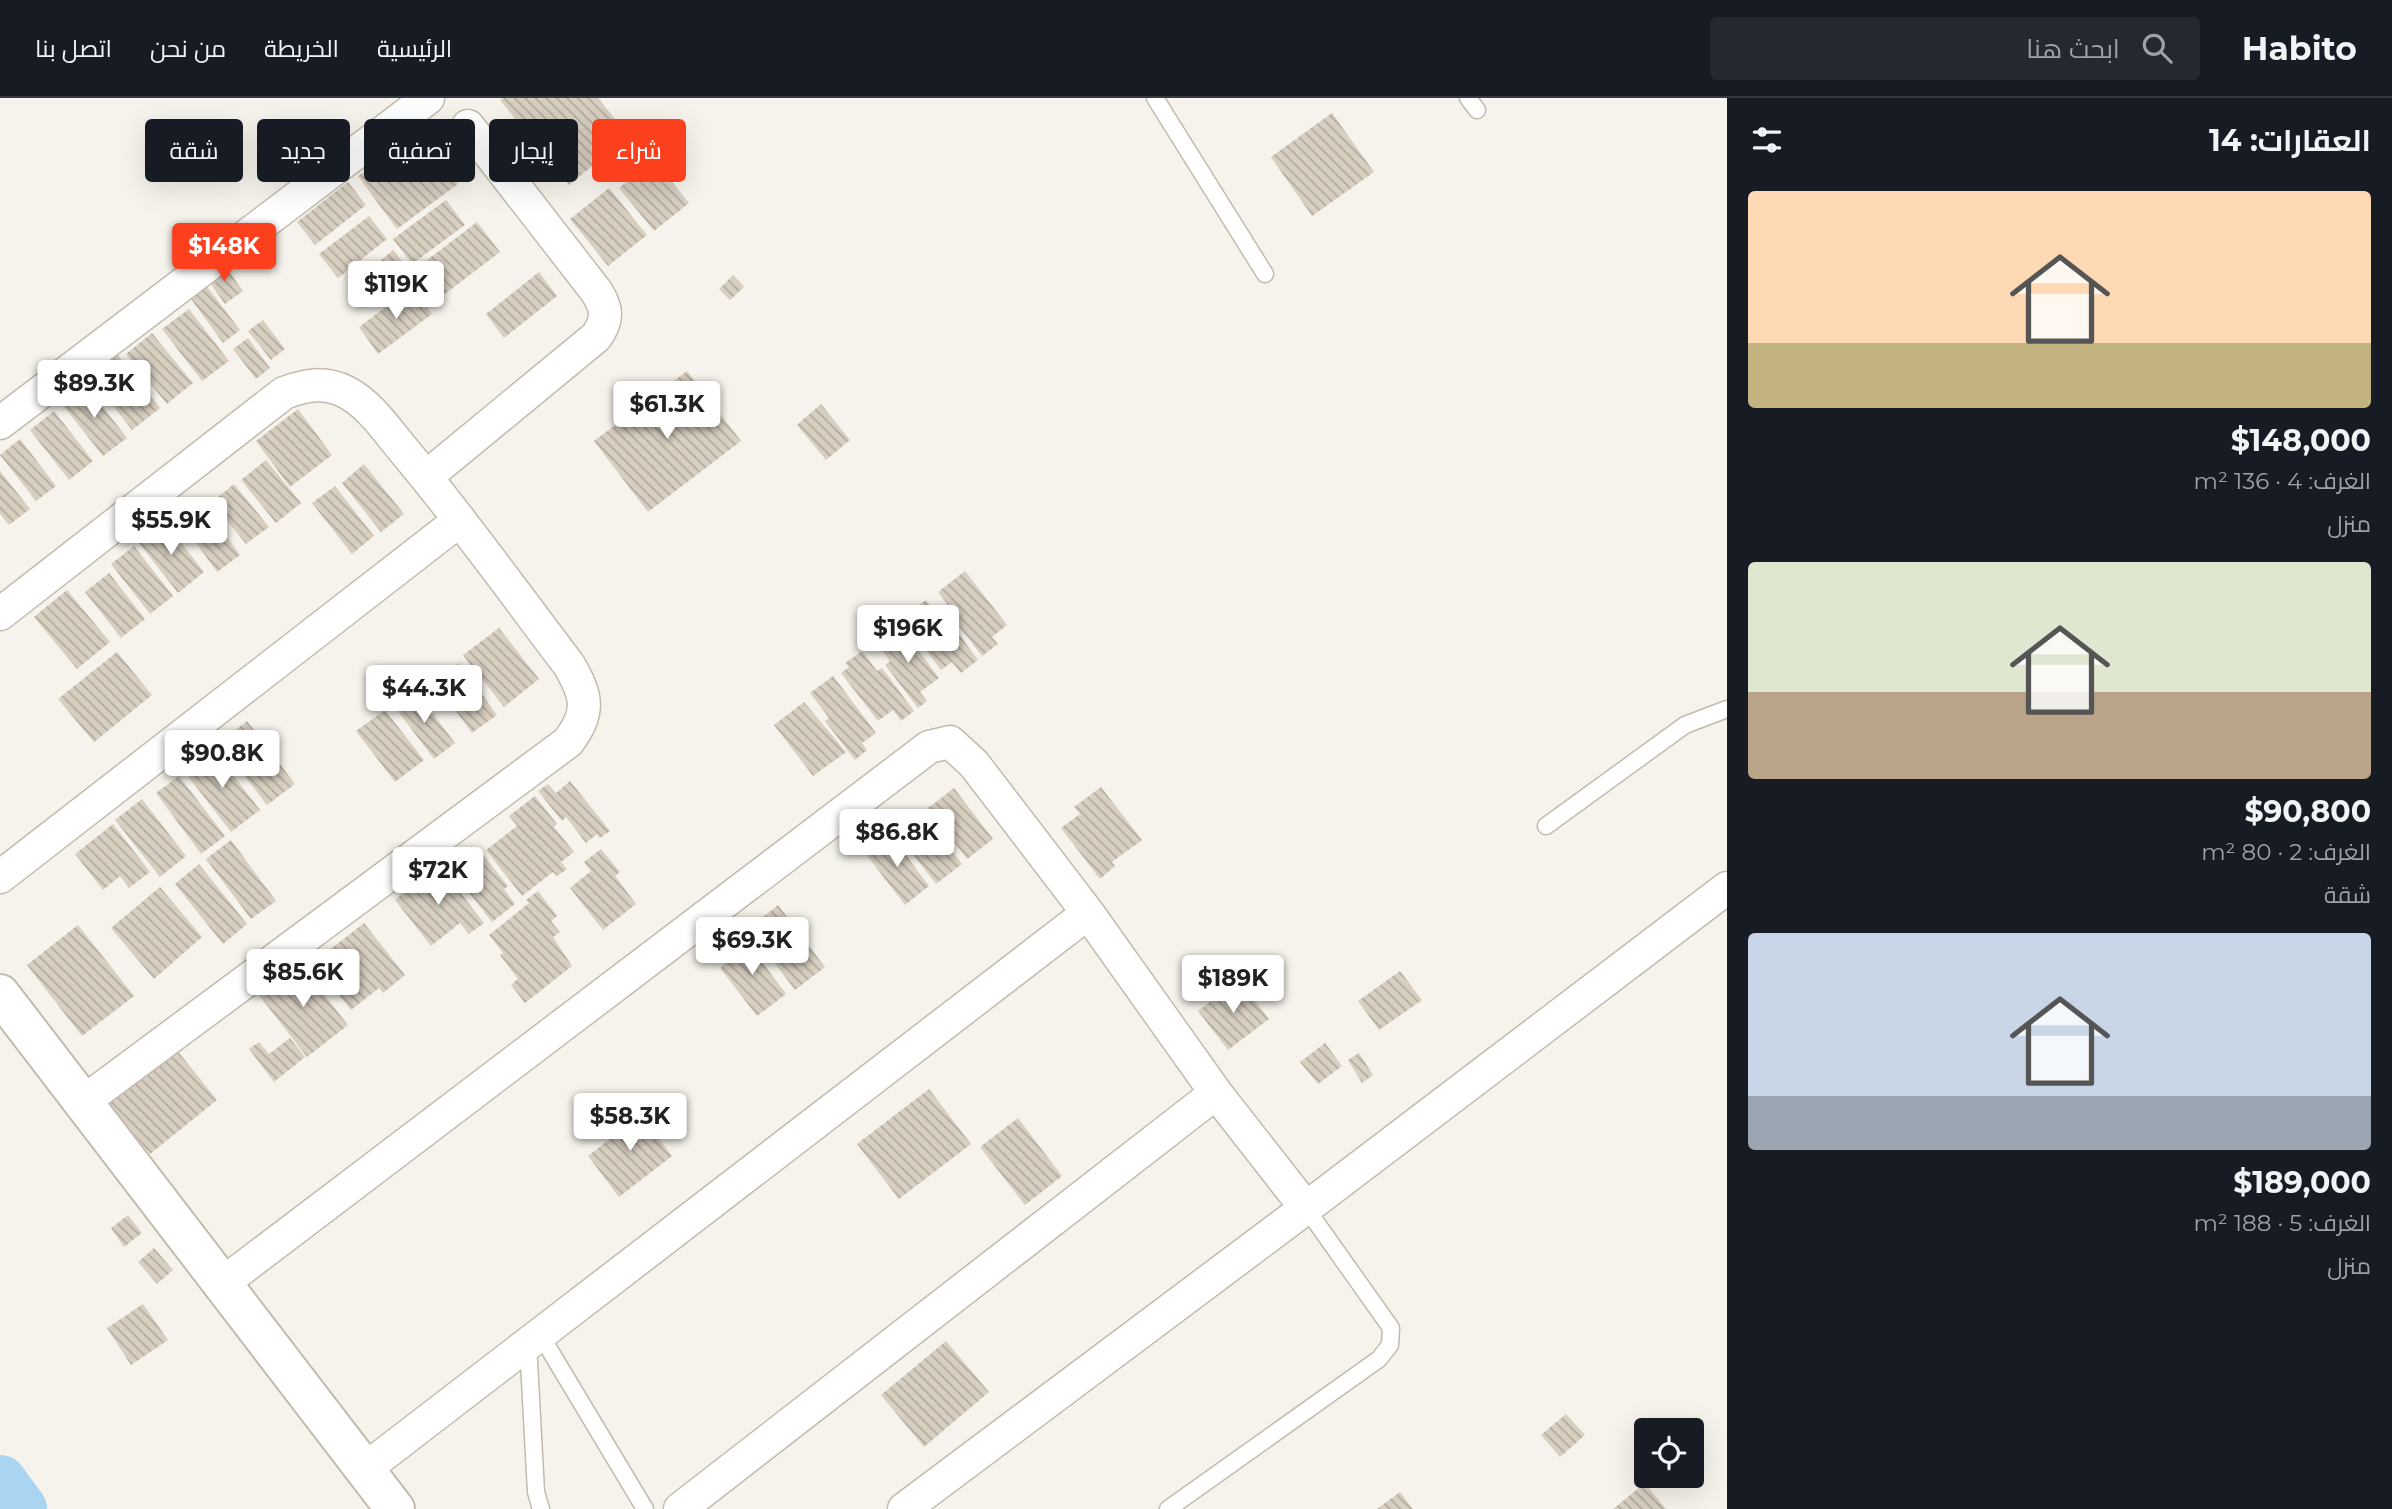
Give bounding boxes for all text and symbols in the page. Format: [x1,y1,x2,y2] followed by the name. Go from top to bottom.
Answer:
[1710,17,2200,80] search box
[2242,28,2357,68] text: Habito
[2138,29,2176,67] icon: search
[2026,33,2120,65] text: ابحث هنا
[35,34,112,63] text: اتصل بنا
[150,34,226,63] text: من نحن
[264,34,339,63] text: الخريطة
[377,34,452,63] text: الرئيسية
[145,119,243,182] chip: شقة
[257,119,350,182] chip: جديد
[364,119,475,182] chip: تصفية
[489,119,578,182] chip: إيجار
[592,119,686,182] chip: شراء
[1748,121,1786,159] icon: filters
[2209,122,2371,159] text: العقارات: 14
[175,223,273,283] pin: $148K
[188,232,260,260] text: $148K
[1997,236,2123,362] icon: home
[347,262,445,321] pin: $119K
[364,270,428,298] text: $119K
[37,360,151,420] pin: $89.3K
[53,369,135,397] text: $89.3K
[610,382,724,441] pin: $61.3K
[629,390,705,418] text: $61.3K
[2231,422,2371,459] text: $148,000
[2194,467,2371,495] text: الغرف: 4 · 136 m²
[114,498,228,557] pin: $55.9K
[131,506,211,534] text: $55.9K
[2327,510,2371,538] text: منزل
[859,606,957,665] pin: $196K
[1997,607,2123,733] icon: home
[873,614,943,642] text: $196K
[367,666,481,725] pin: $44.3K
[382,674,466,702] text: $44.3K
[165,730,279,790] pin: $90.8K
[181,739,263,767] text: $90.8K
[2244,793,2371,830] text: $90,800
[840,810,954,869] pin: $86.8K
[855,818,939,846] text: $86.8K
[2201,838,2371,866] text: الغرف: 2 · 80 m²
[397,848,479,907] pin: $72K
[408,856,468,884] text: $72K
[2324,881,2371,909] text: شقة
[695,918,809,977] pin: $69.3K
[712,926,792,954] text: $69.3K
[246,950,360,1009] pin: $85.6K
[1184,956,1282,1015] pin: $189K
[263,958,343,986] text: $85.6K
[1198,964,1268,992] text: $189K
[1997,978,2123,1104] icon: home
[573,1094,687,1153] pin: $58.3K
[590,1102,670,1130] text: $58.3K
[2233,1164,2371,1201] text: $189,000
[2193,1209,2371,1237] text: الغرف: 5 · 188 m²
[2327,1252,2371,1280] text: منزل
[1634,1418,1704,1488] map controls
[1634,1418,1704,1488] button: locate

